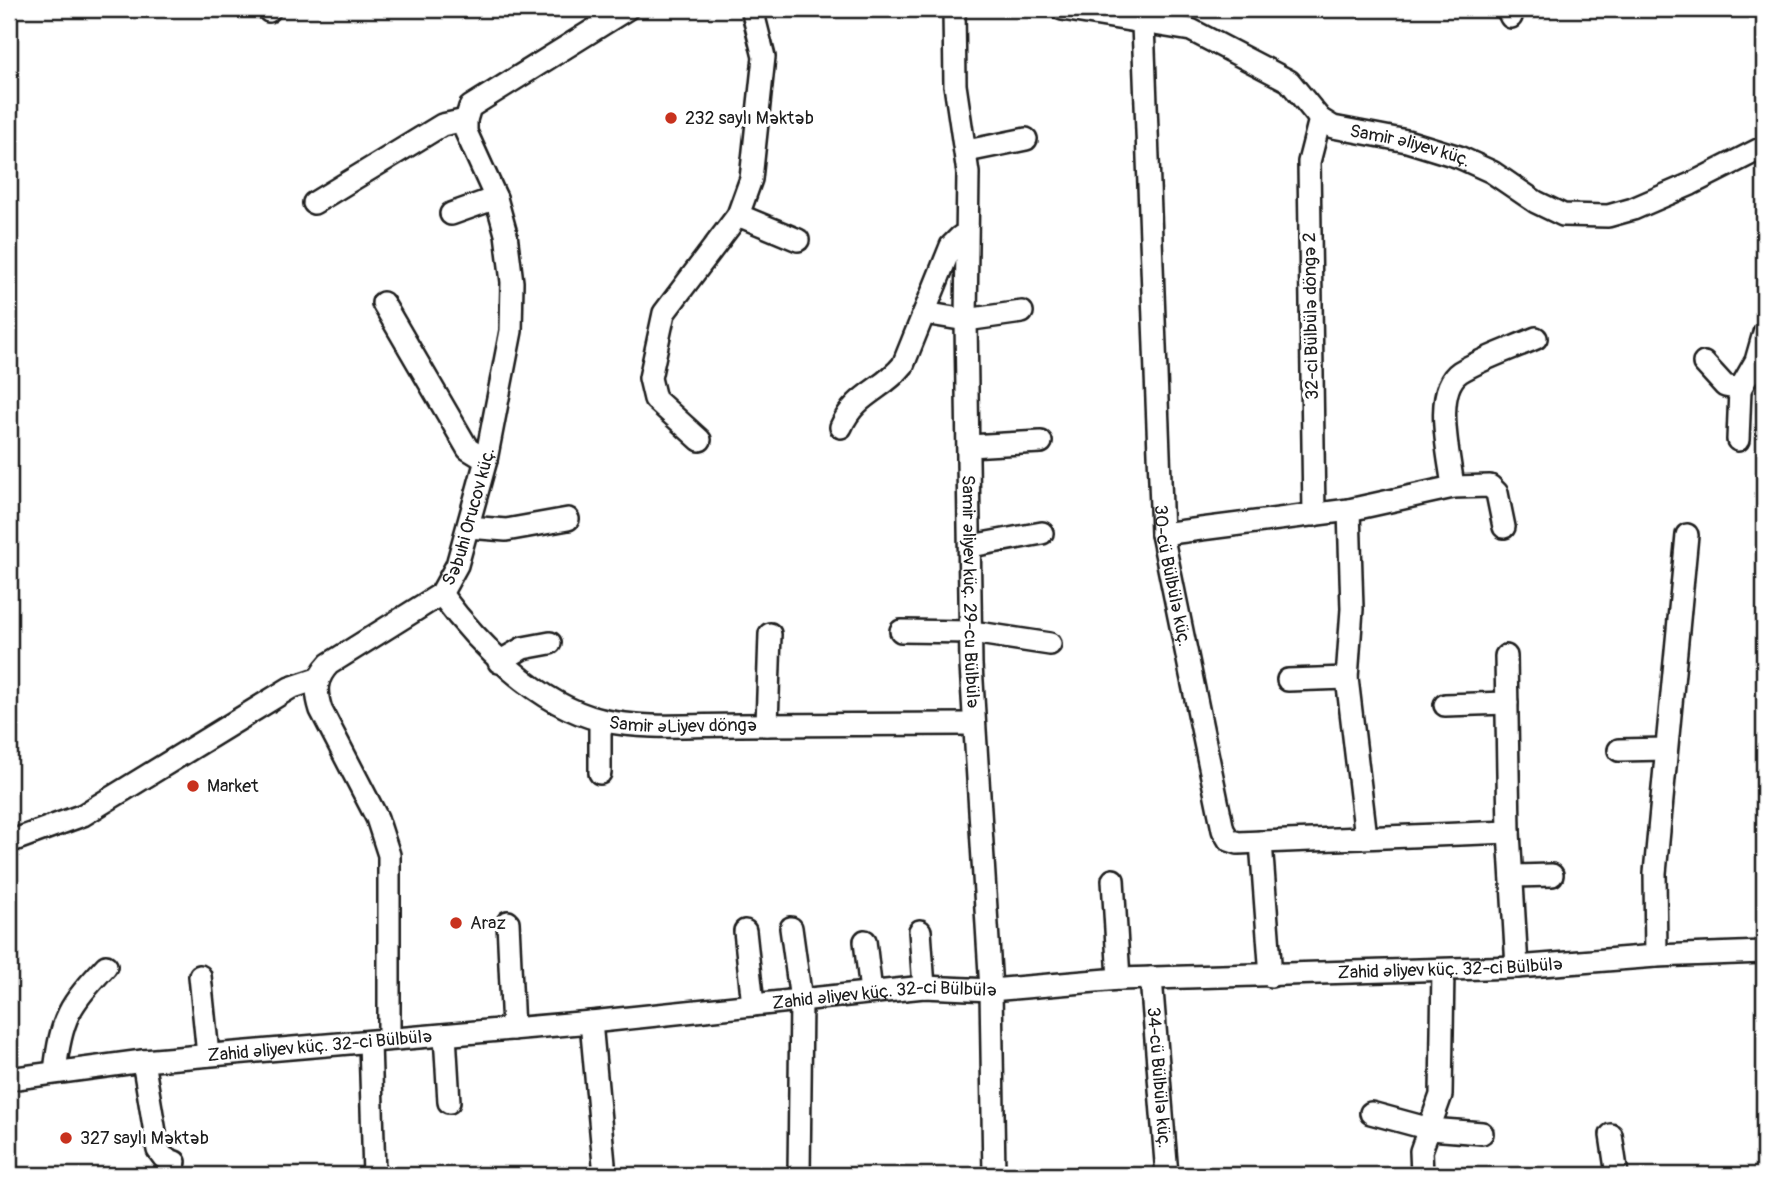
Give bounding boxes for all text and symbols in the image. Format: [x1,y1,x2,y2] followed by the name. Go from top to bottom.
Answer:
[685,107,814,130] place label: 232 saylı Məktəb
[663,110,679,126] marker: 232 saylı Məktəb
[1348,119,1475,172] street label: Samir Əliyev küç.
[1298,232,1324,400] street label: 32-ci Bülbülə döngə 2
[436,446,500,590] street label: Səbuhi Orucov küç.
[957,475,985,710] street label: Samir Əliyev küç. 29-cu Bülbülə
[1149,504,1196,648] street label: 30-cü Bülbülə küç.
[607,710,758,738] street label: Samir ƏLiyev döngə
[207,775,259,798] place label: Market
[185,778,201,794] marker: Market
[470,912,506,935] place label: Araz
[448,915,464,931] marker: Araz
[1337,952,1564,984] street label: Zahid Əliyev küç. 32-ci Bülbülə
[771,976,998,1014] street label: Zahid Əliyev küç. 32-ci Bülbülə
[1142,1006,1176,1149] street label: 34-cü Bülbülə küç.
[207,1024,434,1067] street label: Zahid Əliyev küç. 32-ci Bülbülə
[80,1127,209,1150] place label: 327 saylı Məktəb
[58,1130,74,1146] marker: 327 saylı Məktəb

